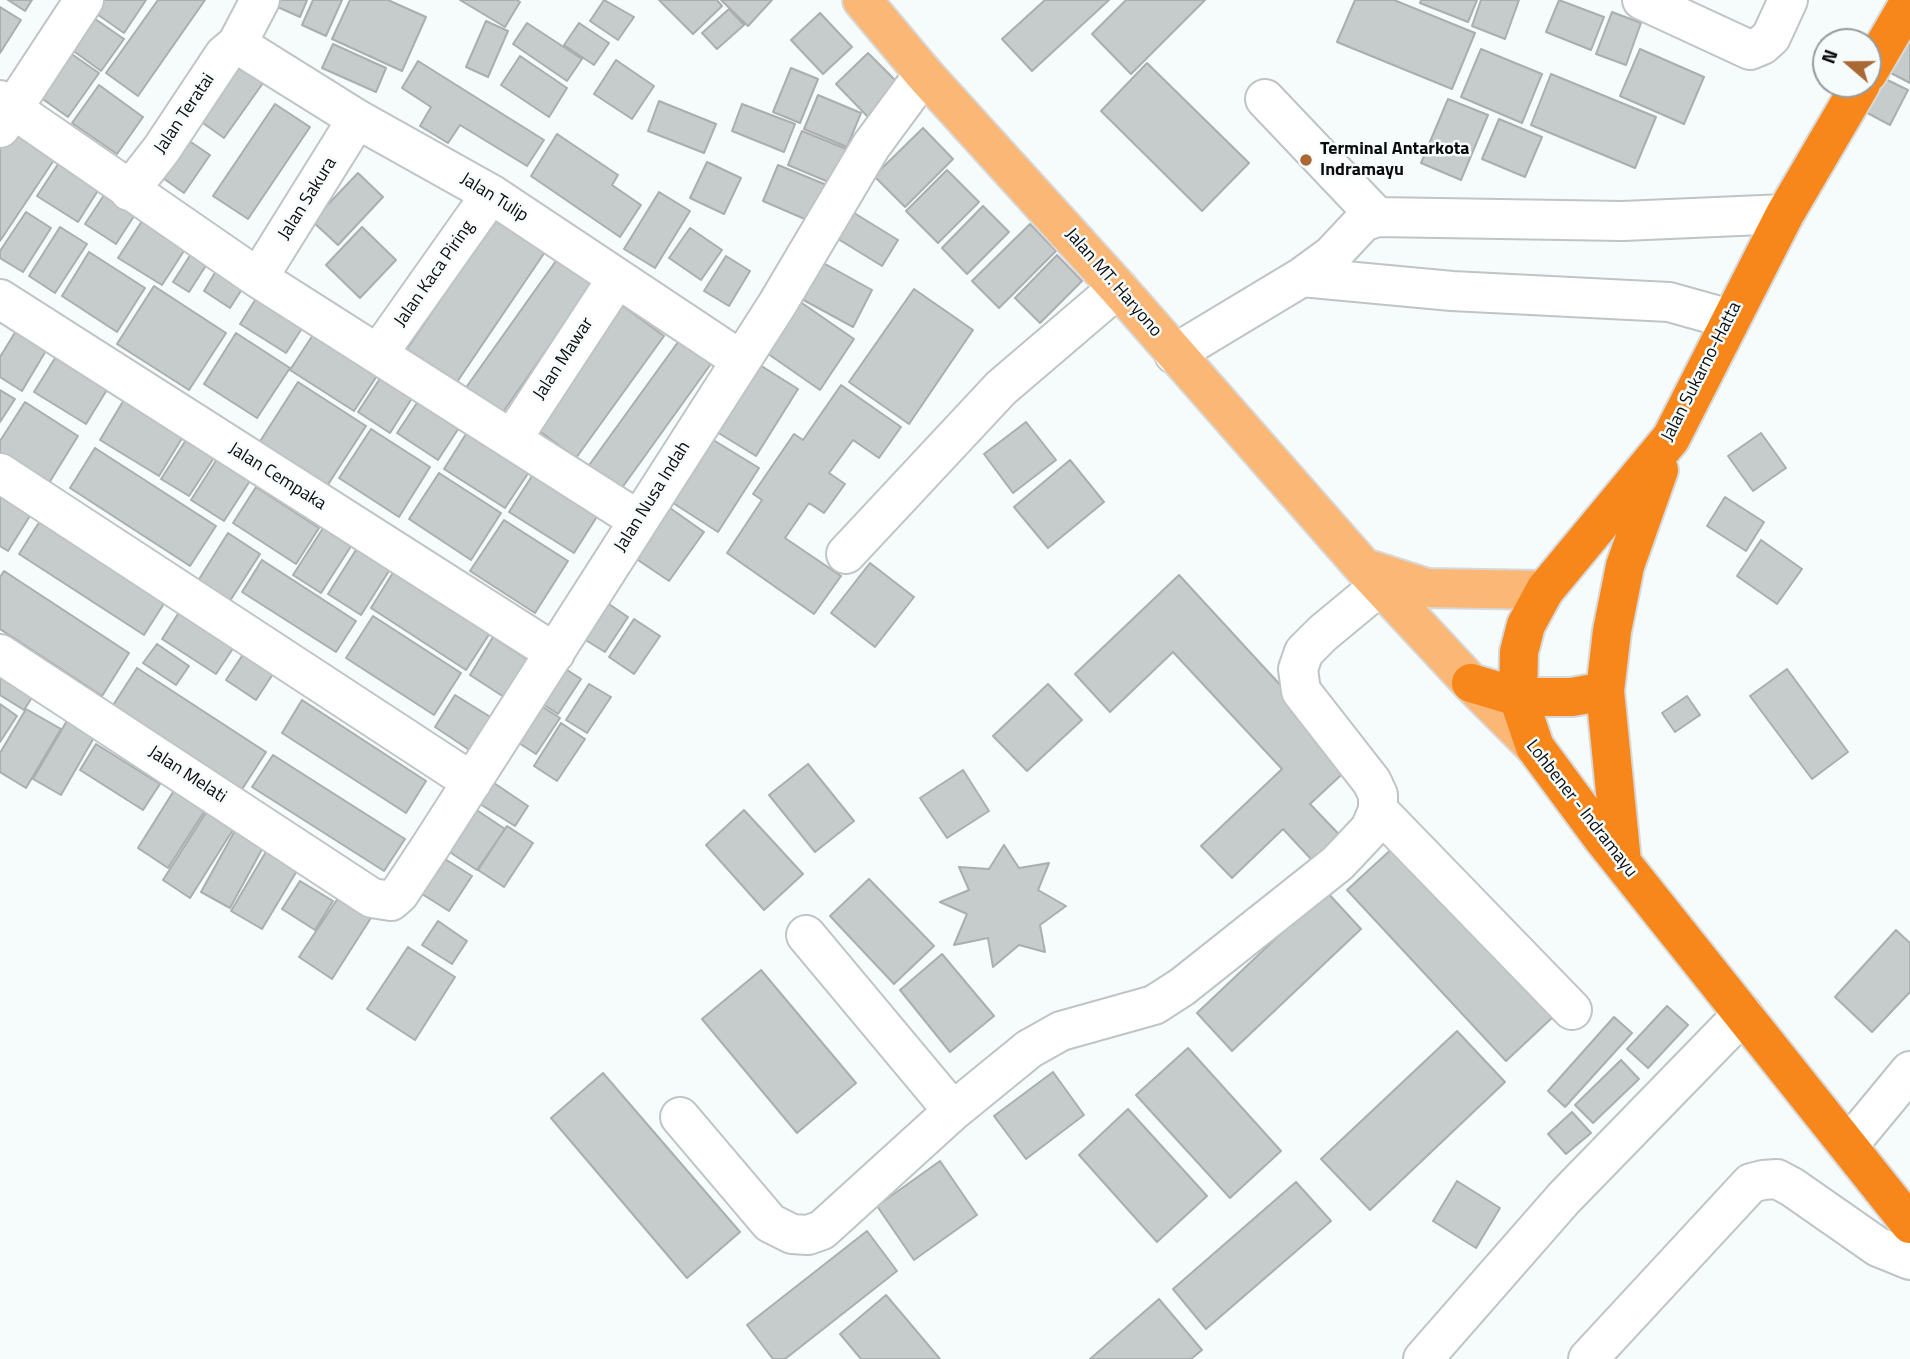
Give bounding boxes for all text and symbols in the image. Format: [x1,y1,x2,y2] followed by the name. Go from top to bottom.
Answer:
[1812,28,1882,98] north arrow
[1813,45,1845,67] text: N
[150,70,220,158] street label: Jalan Teratai
[1320,139,1469,182] place label: Terminal Antarkota Indramayu
[1298,152,1314,168] marker: Terminal Antarkota Indramayu
[274,154,342,244] street label: Jalan Sakura
[456,169,532,227] street label: Jalan Tulip
[390,217,480,331] street label: Jalan Kaca Piring
[1060,224,1166,342] street label: Jalan MT. Haryono
[1657,298,1747,446] street label: Jalan Sukarno-Hatta
[529,314,599,404] street label: Jalan Mawar
[224,438,330,516] street label: Jalan Cempaka
[610,438,696,556] street label: Jalan Nusa Indah
[1521,736,1641,882] street label: Lohbener - Indramayu
[144,742,230,808] street label: Jalan Melati

